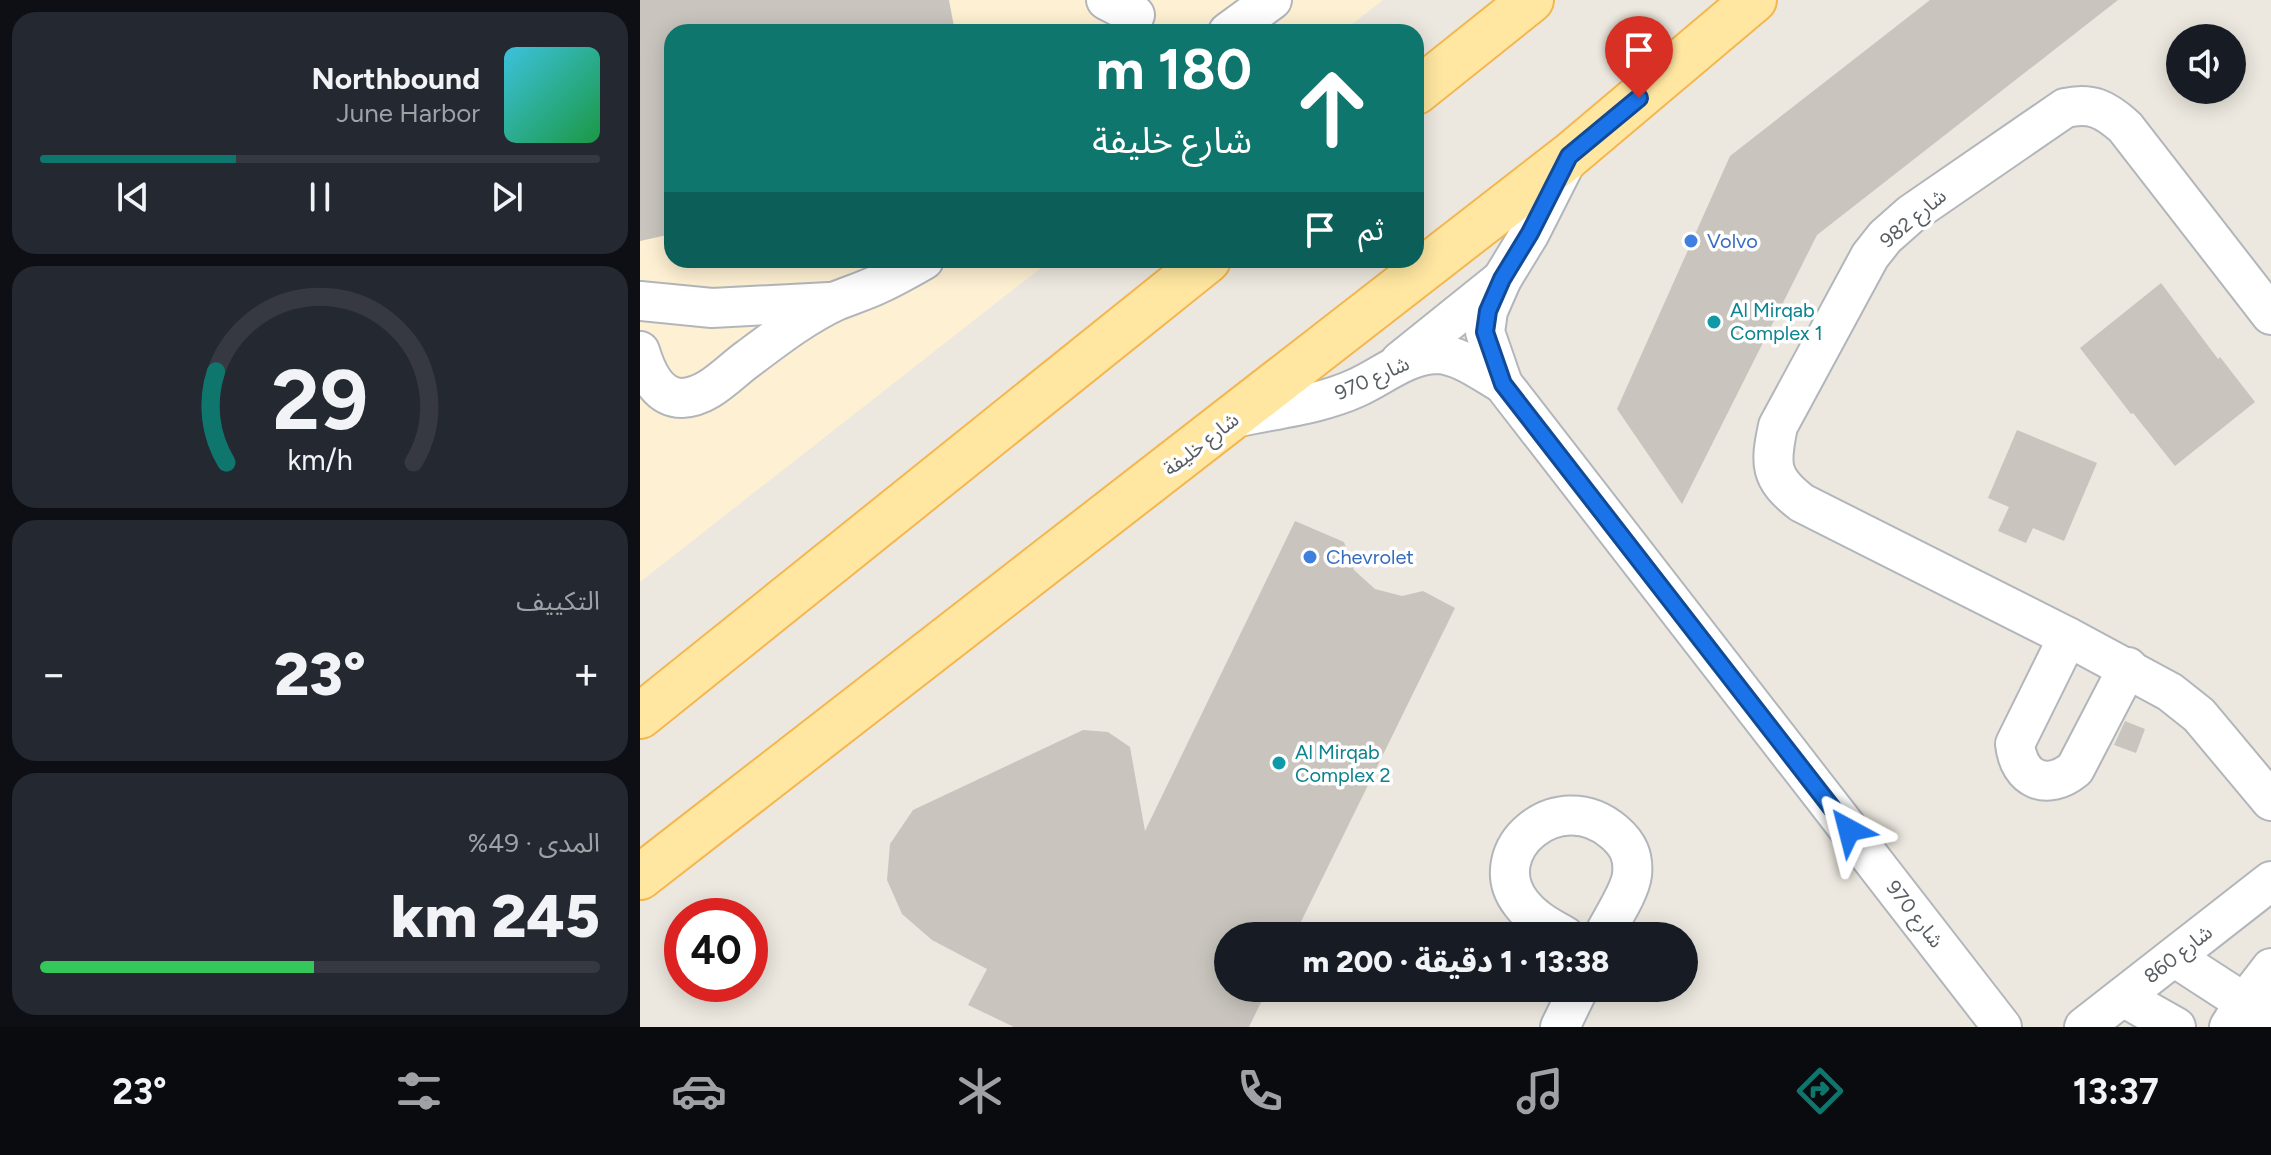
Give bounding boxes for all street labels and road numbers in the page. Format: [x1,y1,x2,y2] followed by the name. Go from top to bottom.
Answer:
[1875,184,1953,255] street label: شارع 982
[1331,351,1414,408] street label: شارع 970
[1159,407,1245,483] street label: شارع خليفة
[1879,876,1949,954] street label: شارع 970
[2139,920,2219,991] street label: شارع 860

